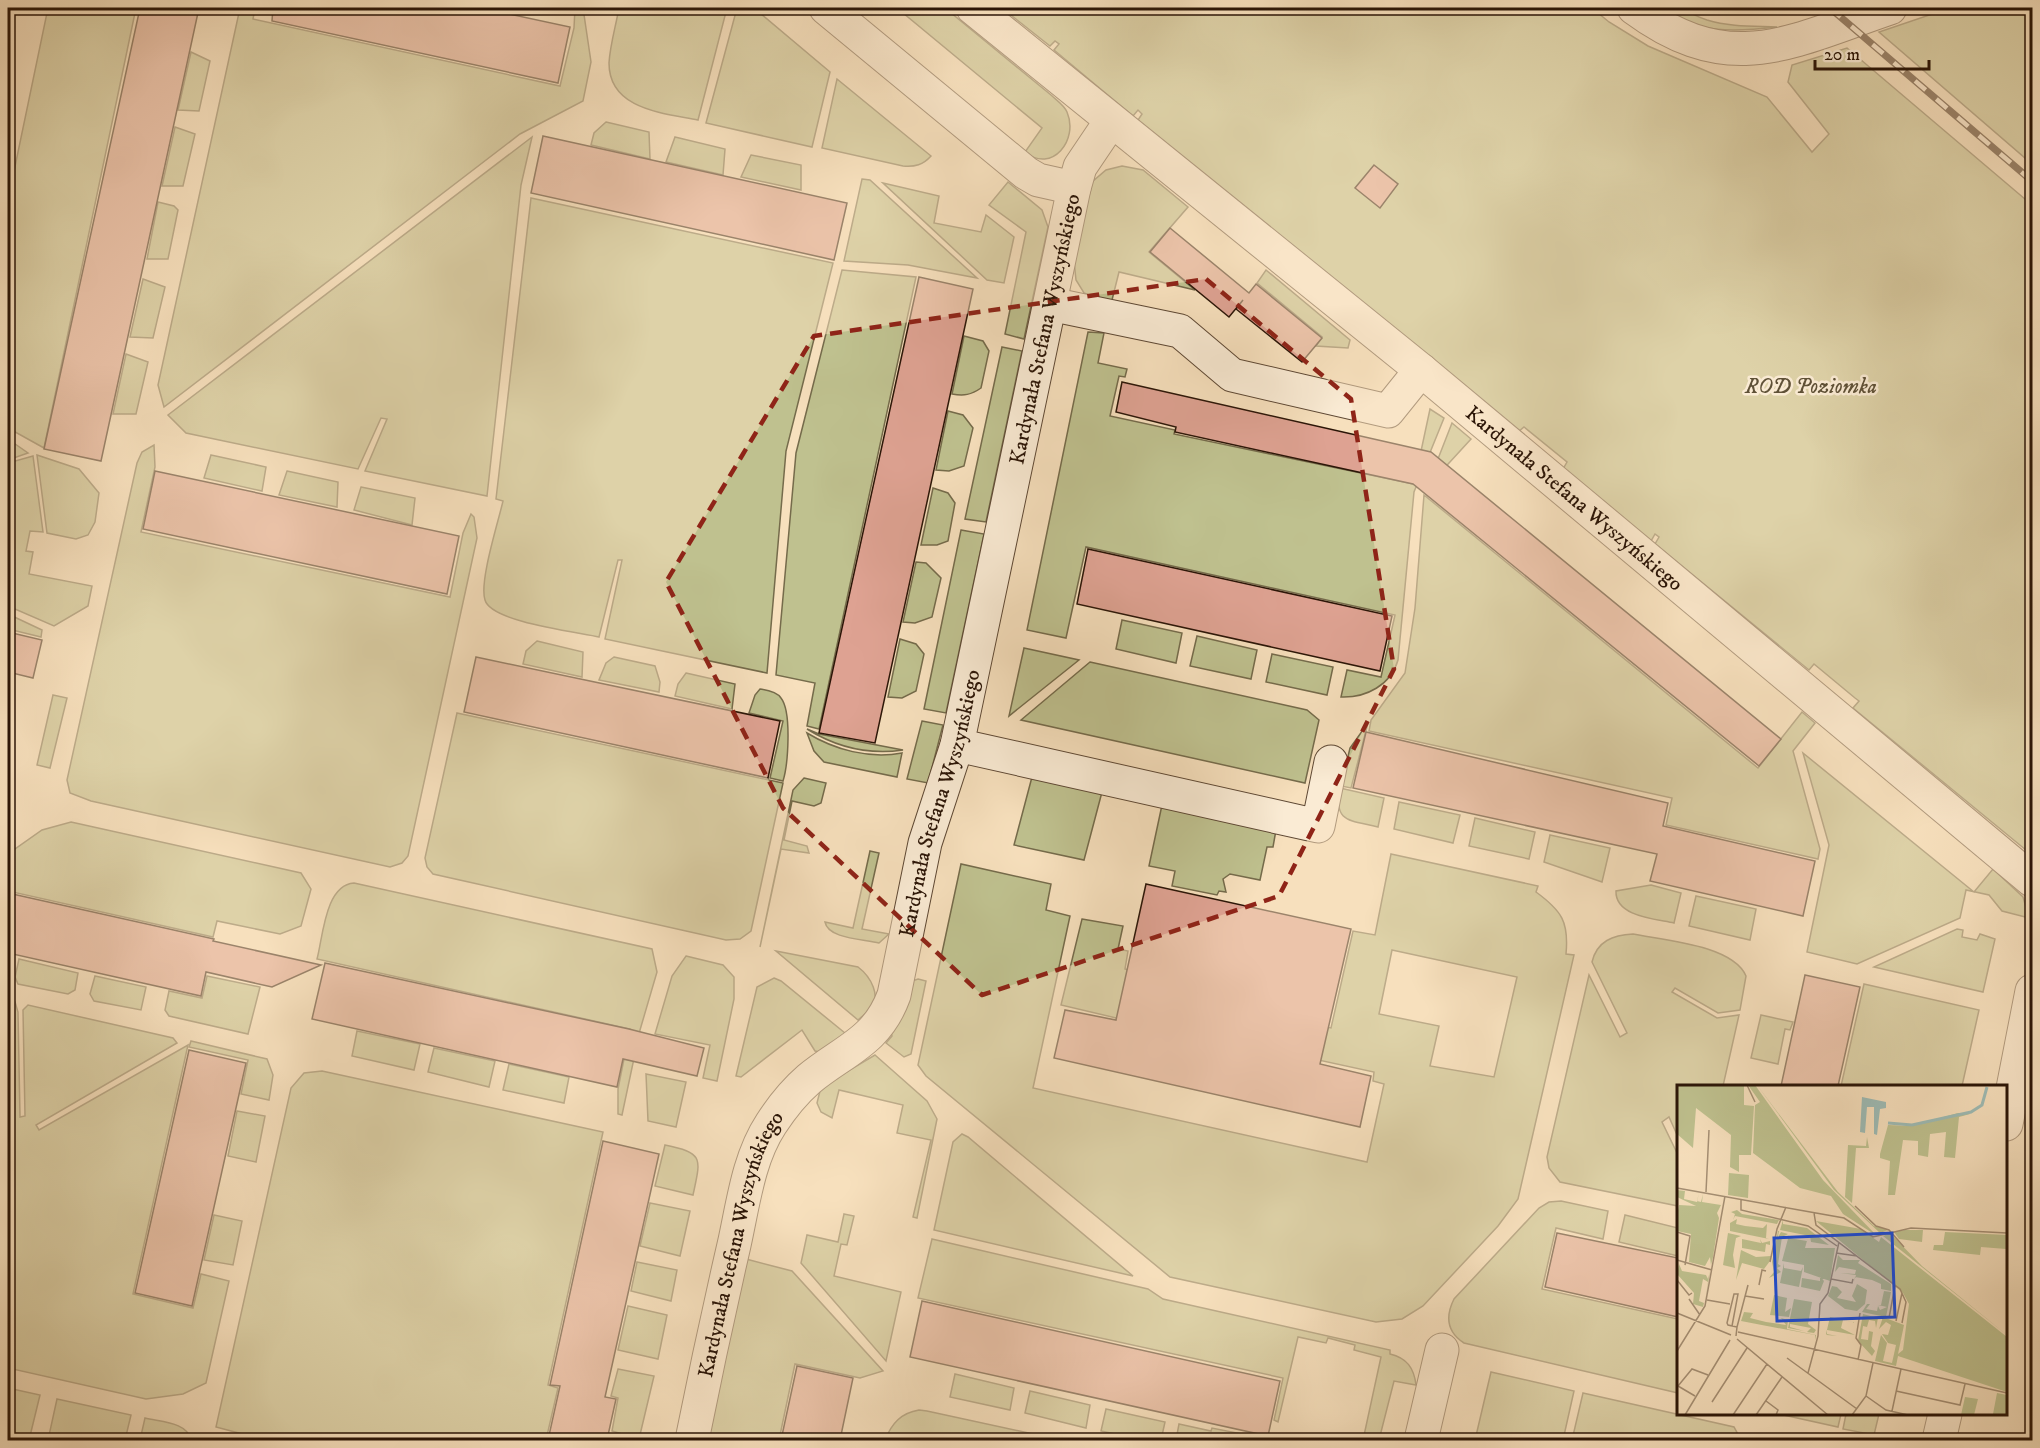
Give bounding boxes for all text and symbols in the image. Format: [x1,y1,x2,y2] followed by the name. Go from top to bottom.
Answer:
[1815,33,1929,71] scale bar
[1824,44,1860,66] text: 20 m
[1004,192,1086,467] street label: Kardynała Stefana Wyszyńskiego
[1744,374,1877,400] park label: ROD Poziomka
[1460,401,1688,597] street label: Kardynała Stefana Wyszyńskiego
[894,667,987,940] street label: Kardynała Stefana Wyszyńskiego
[1677,1085,2007,1415] inset map
[693,1106,790,1380] street label: Kardynała Stefana Wyszyńskiego

